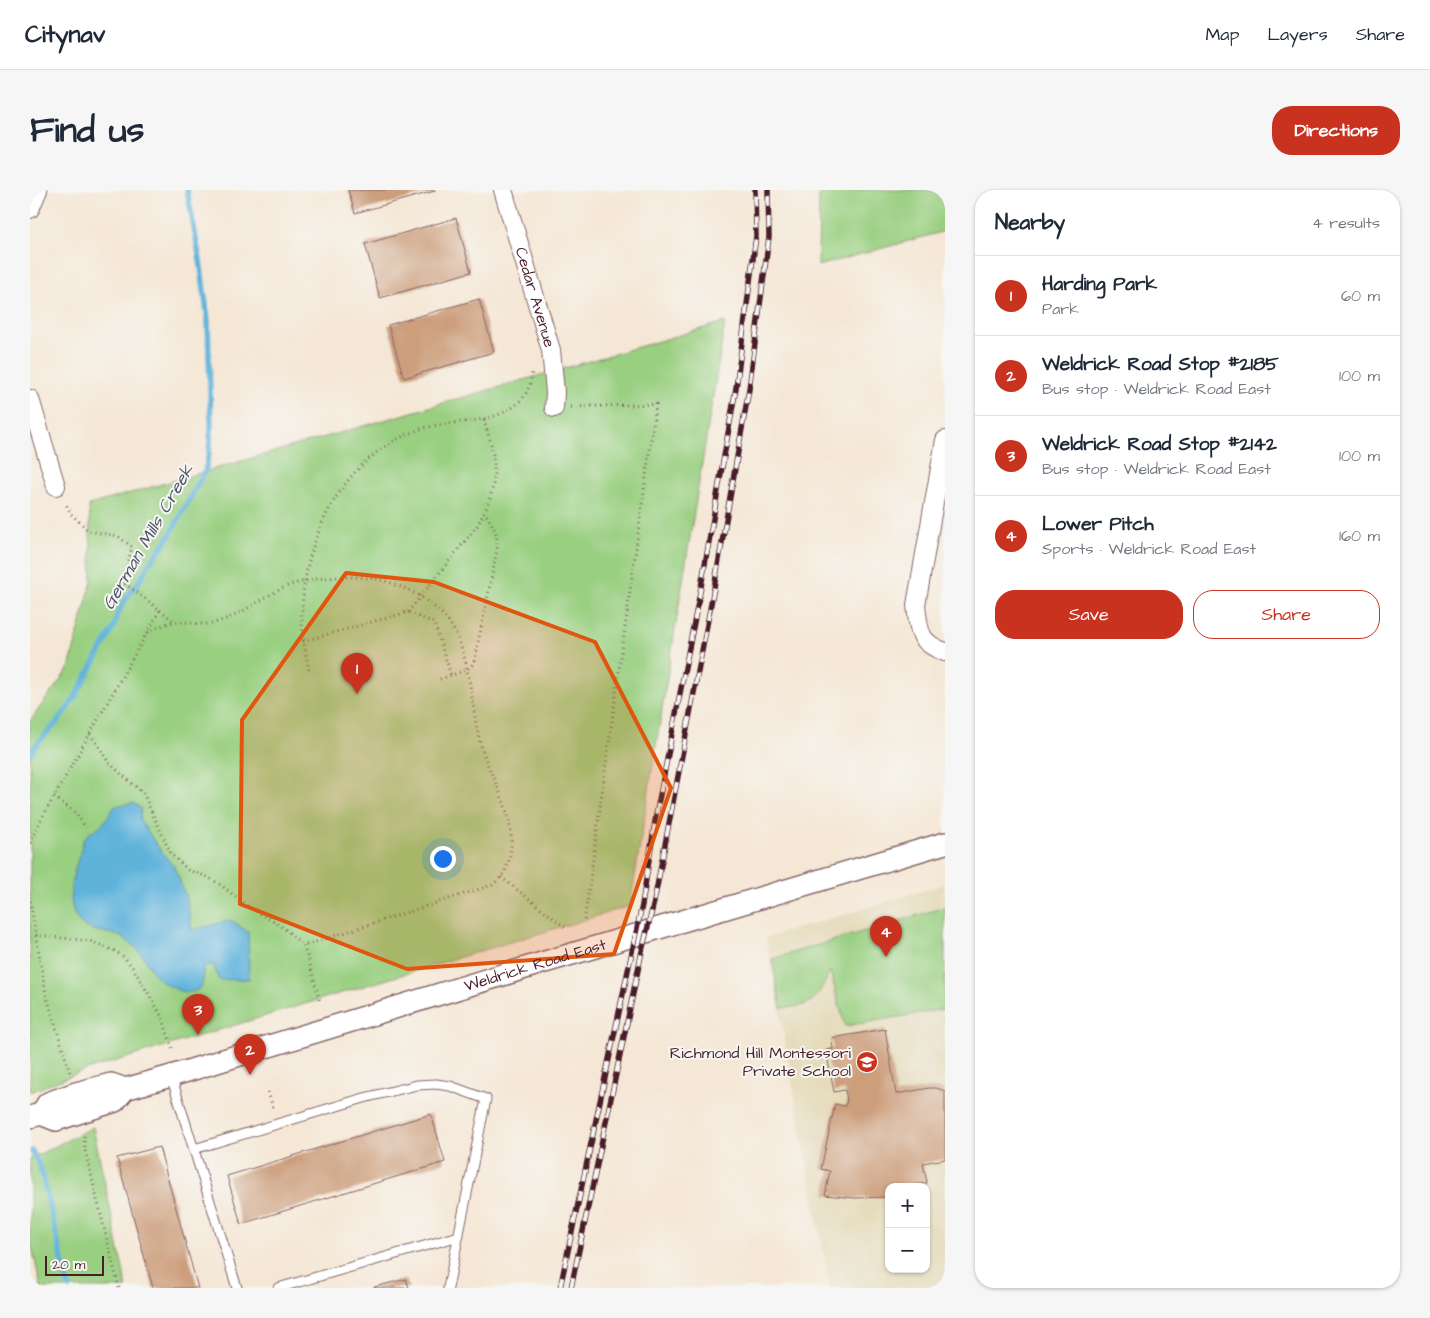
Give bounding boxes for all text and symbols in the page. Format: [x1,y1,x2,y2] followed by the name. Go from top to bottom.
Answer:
[25,18,105,52] text: Citynav
[1205,22,1239,47] text: Map
[1267,22,1328,47] text: Layers
[1356,22,1405,47] text: Share
[30,106,144,155] text: Find us
[1272,106,1400,155] button: Directions
[995,208,1065,237] text: Nearby
[1312,212,1380,234] text: 4 results
[510,245,561,350] street label: Cedar Avenue
[1042,271,1157,298] text: Harding Park
[1010,285,1012,307] text: 1
[1341,285,1380,307] text: 60 m
[1042,298,1079,320] text: Park
[1042,351,1279,378] text: Weldrick Road Stop #2185
[1006,365,1016,387] text: 2
[1339,365,1380,387] text: 100 m
[1042,378,1271,400] text: Bus stop · Weldrick Road East
[1042,431,1277,458] text: Weldrick Road Stop #2142
[1007,445,1015,467] text: 3
[1339,445,1380,467] text: 100 m
[1042,458,1271,480] text: Bus stop · Weldrick Road East
[96,459,200,614] water label: German Mills Creek
[1042,511,1154,538] text: Lower Pitch
[1006,525,1016,547] text: 4
[1339,525,1380,547] text: 160 m
[1042,538,1256,560] text: Sports · Weldrick Road East
[995,590,1183,639] button: Save
[1193,590,1380,639] button: Share
[341,653,373,694] pin: 1
[430,846,456,872] your location
[870,916,902,957] pin: 4
[461,933,609,997] street label: Weldrick Road East
[182,994,214,1035] pin: 3
[234,1034,266,1075] pin: 2
[670,1042,852,1082] place label: Richmond Hill Montessori Private School
[855,1050,879,1074] school or university icon: Richmond Hill Montessori Private School
[885,1183,930,1273] map controls
[885,1183,930,1228] button: +
[885,1228,930,1273] button: −
[45,1253,104,1276] scale bar
[52,1255,85,1275] text: 20 m

